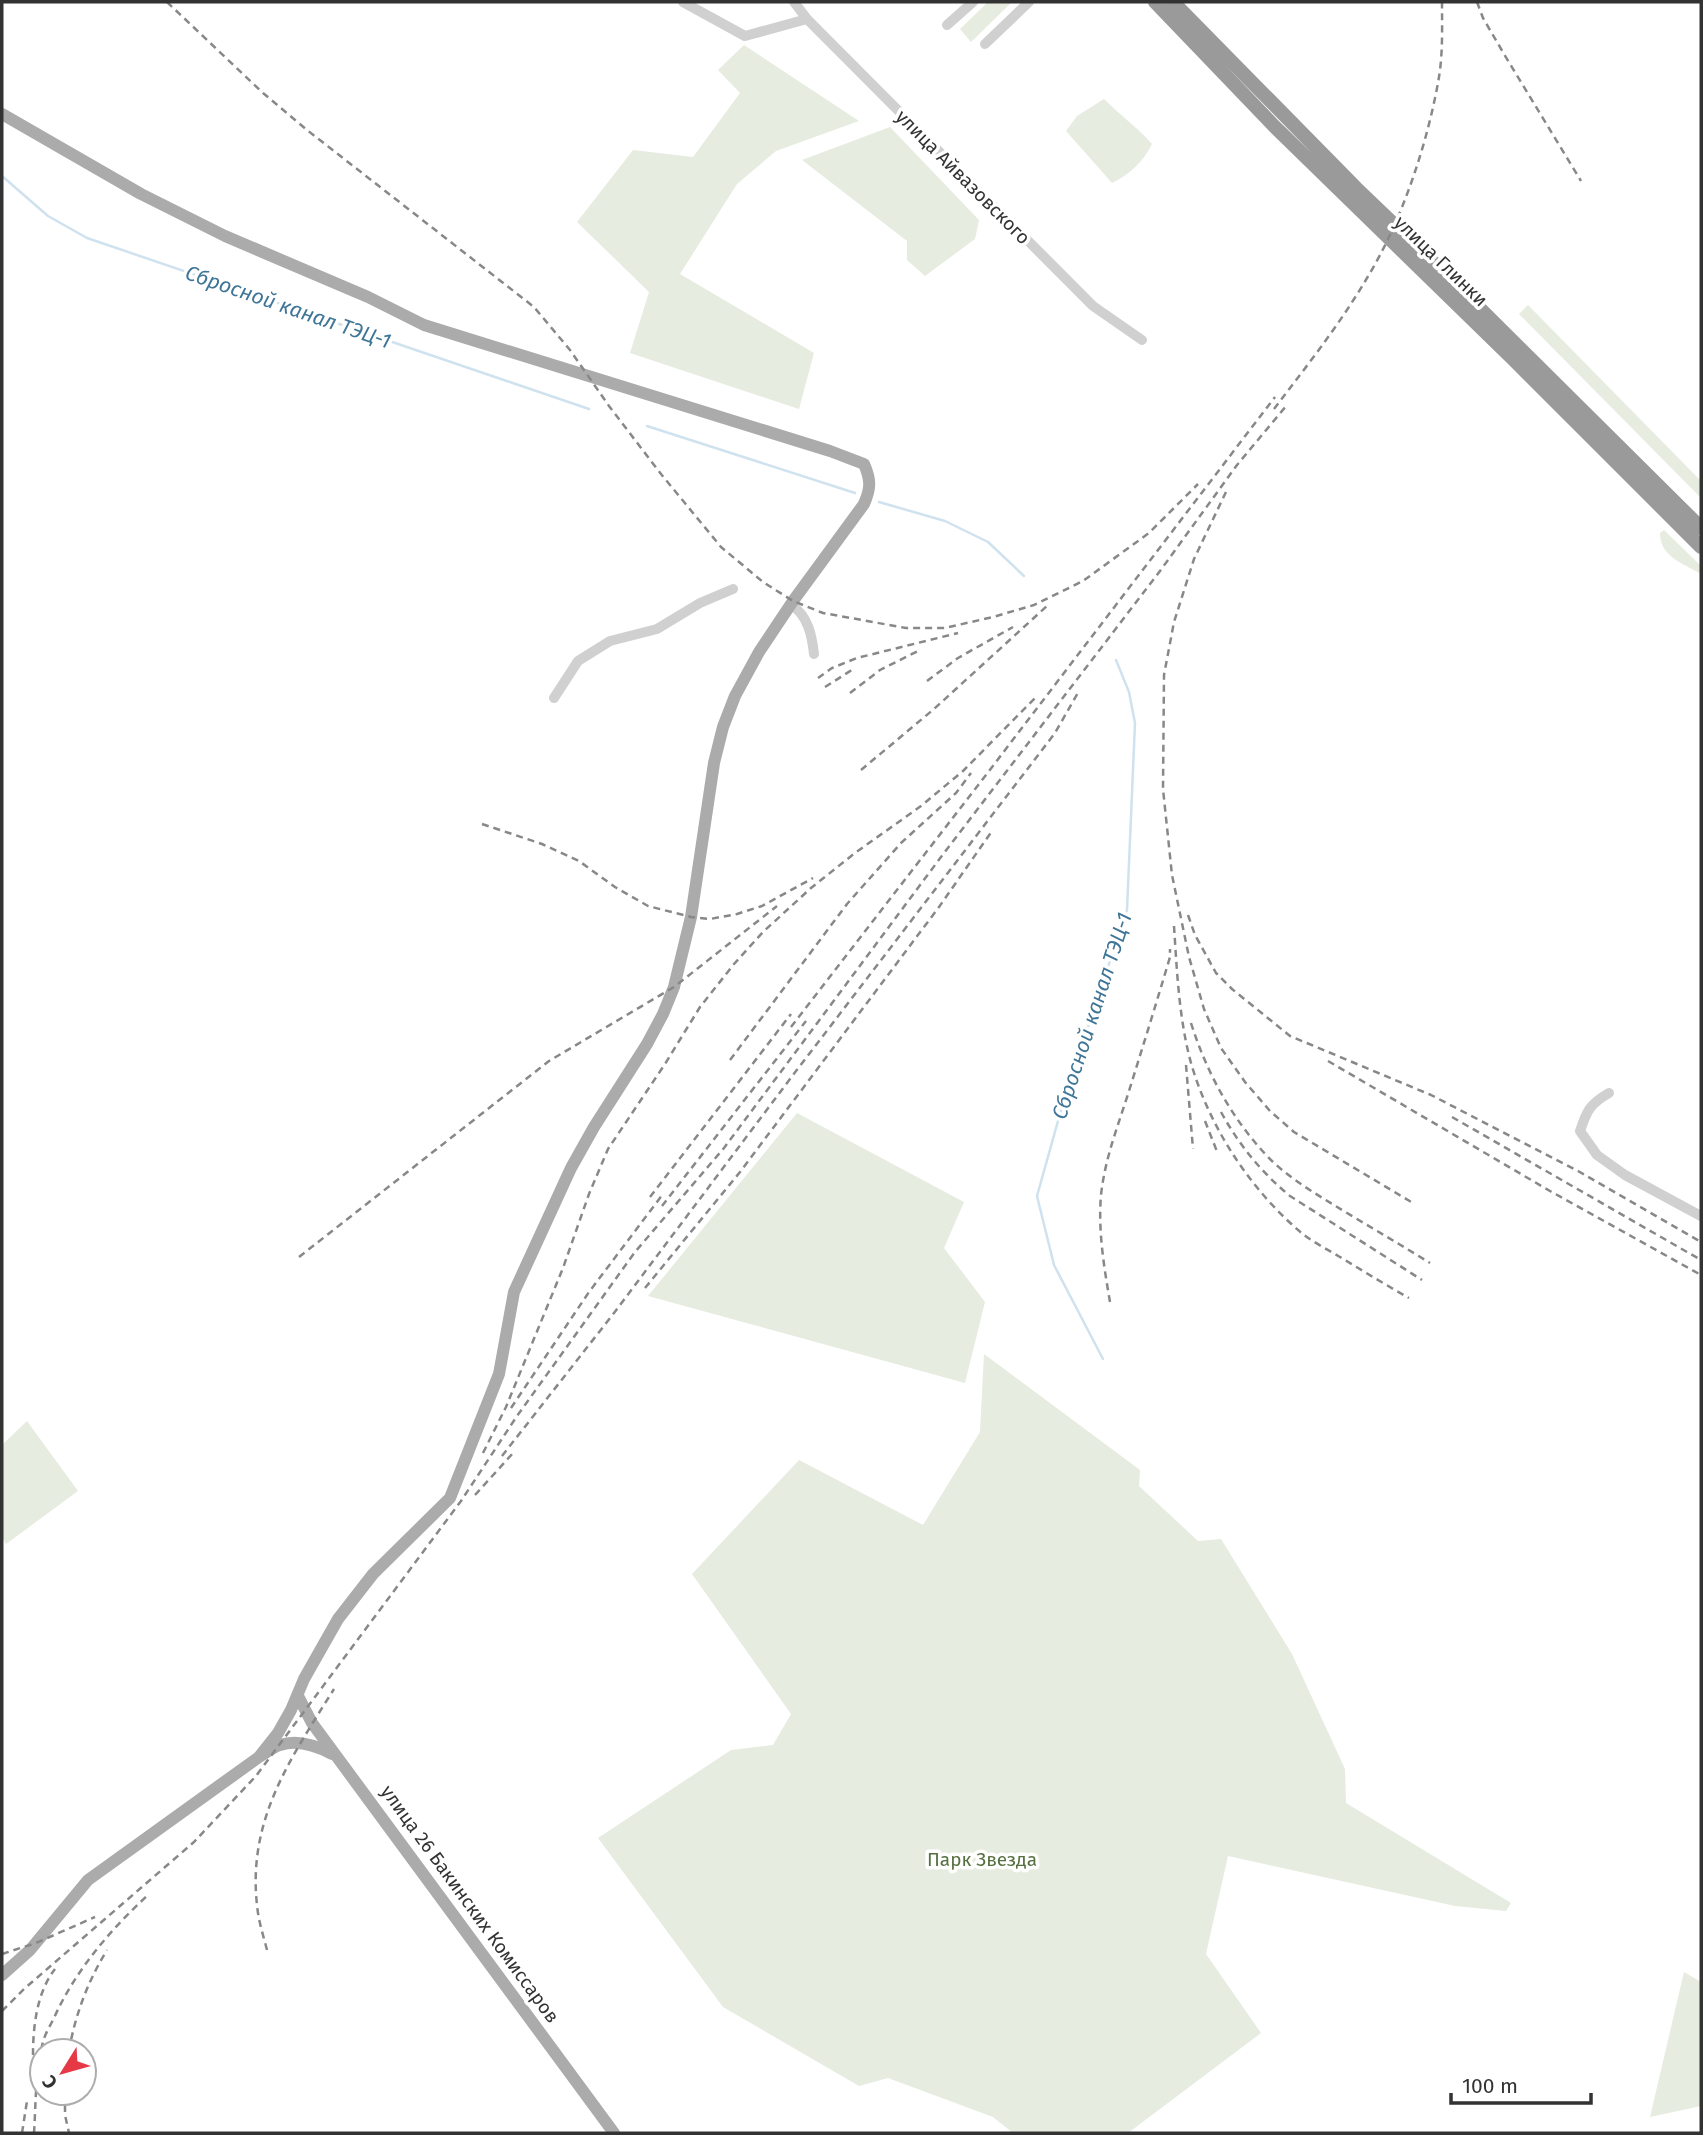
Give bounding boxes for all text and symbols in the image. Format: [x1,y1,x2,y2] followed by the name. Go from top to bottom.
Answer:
[891,105,1035,249] street label: улица Айвазовского
[1390,211,1492,311] street label: улица Глинки
[182,260,394,354] water label: Сбросной канал ТЭЦ-1
[1046,909,1138,1123] water label: Сбросной канал ТЭЦ-1
[376,1781,564,2027] street label: улица 26 Бакинских Комиссаров
[927,1848,1037,1871] park label: Парк Звезда
[28,2037,98,2107] north arrow
[1451,2062,1591,2106] scale bar
[37,2071,62,2093] text: С
[1462,2073,1518,2099] text: 100 m

